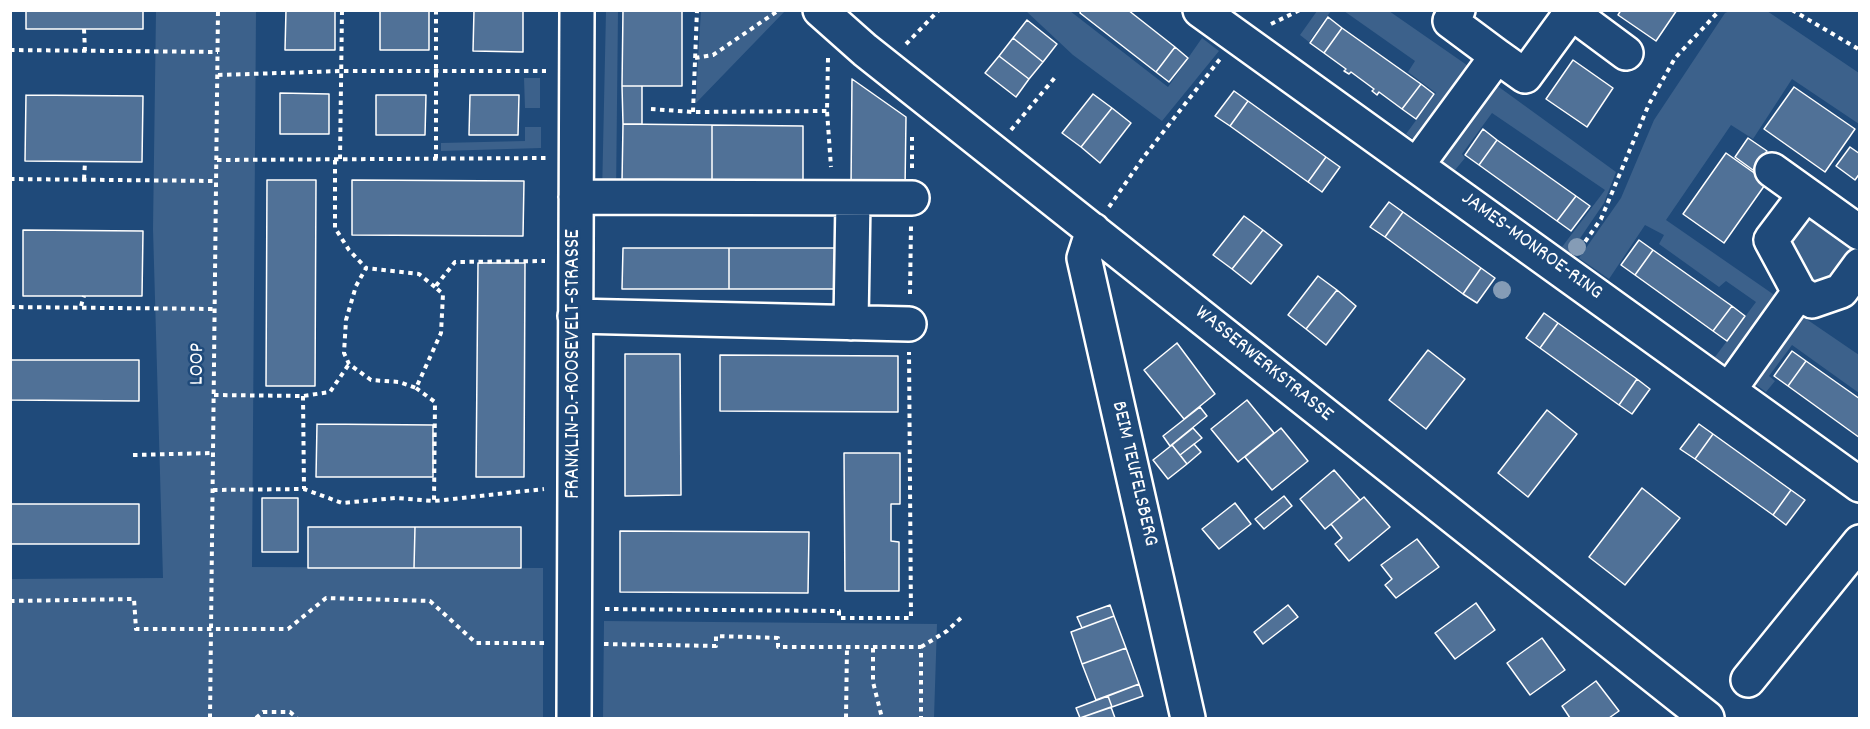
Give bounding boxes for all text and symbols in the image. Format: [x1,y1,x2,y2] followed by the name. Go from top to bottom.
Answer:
[1455,187,1607,307] street label: JAMES-MONROE-RING
[562,229,588,499] street label: FRANKLIN-D.-ROOSEVELT-STRASSE
[1189,301,1337,429] street label: WASSERWERKSTRASSE
[186,343,212,385] street label: LOOP
[1104,399,1162,549] street label: BEIM TEUFELSBERG

